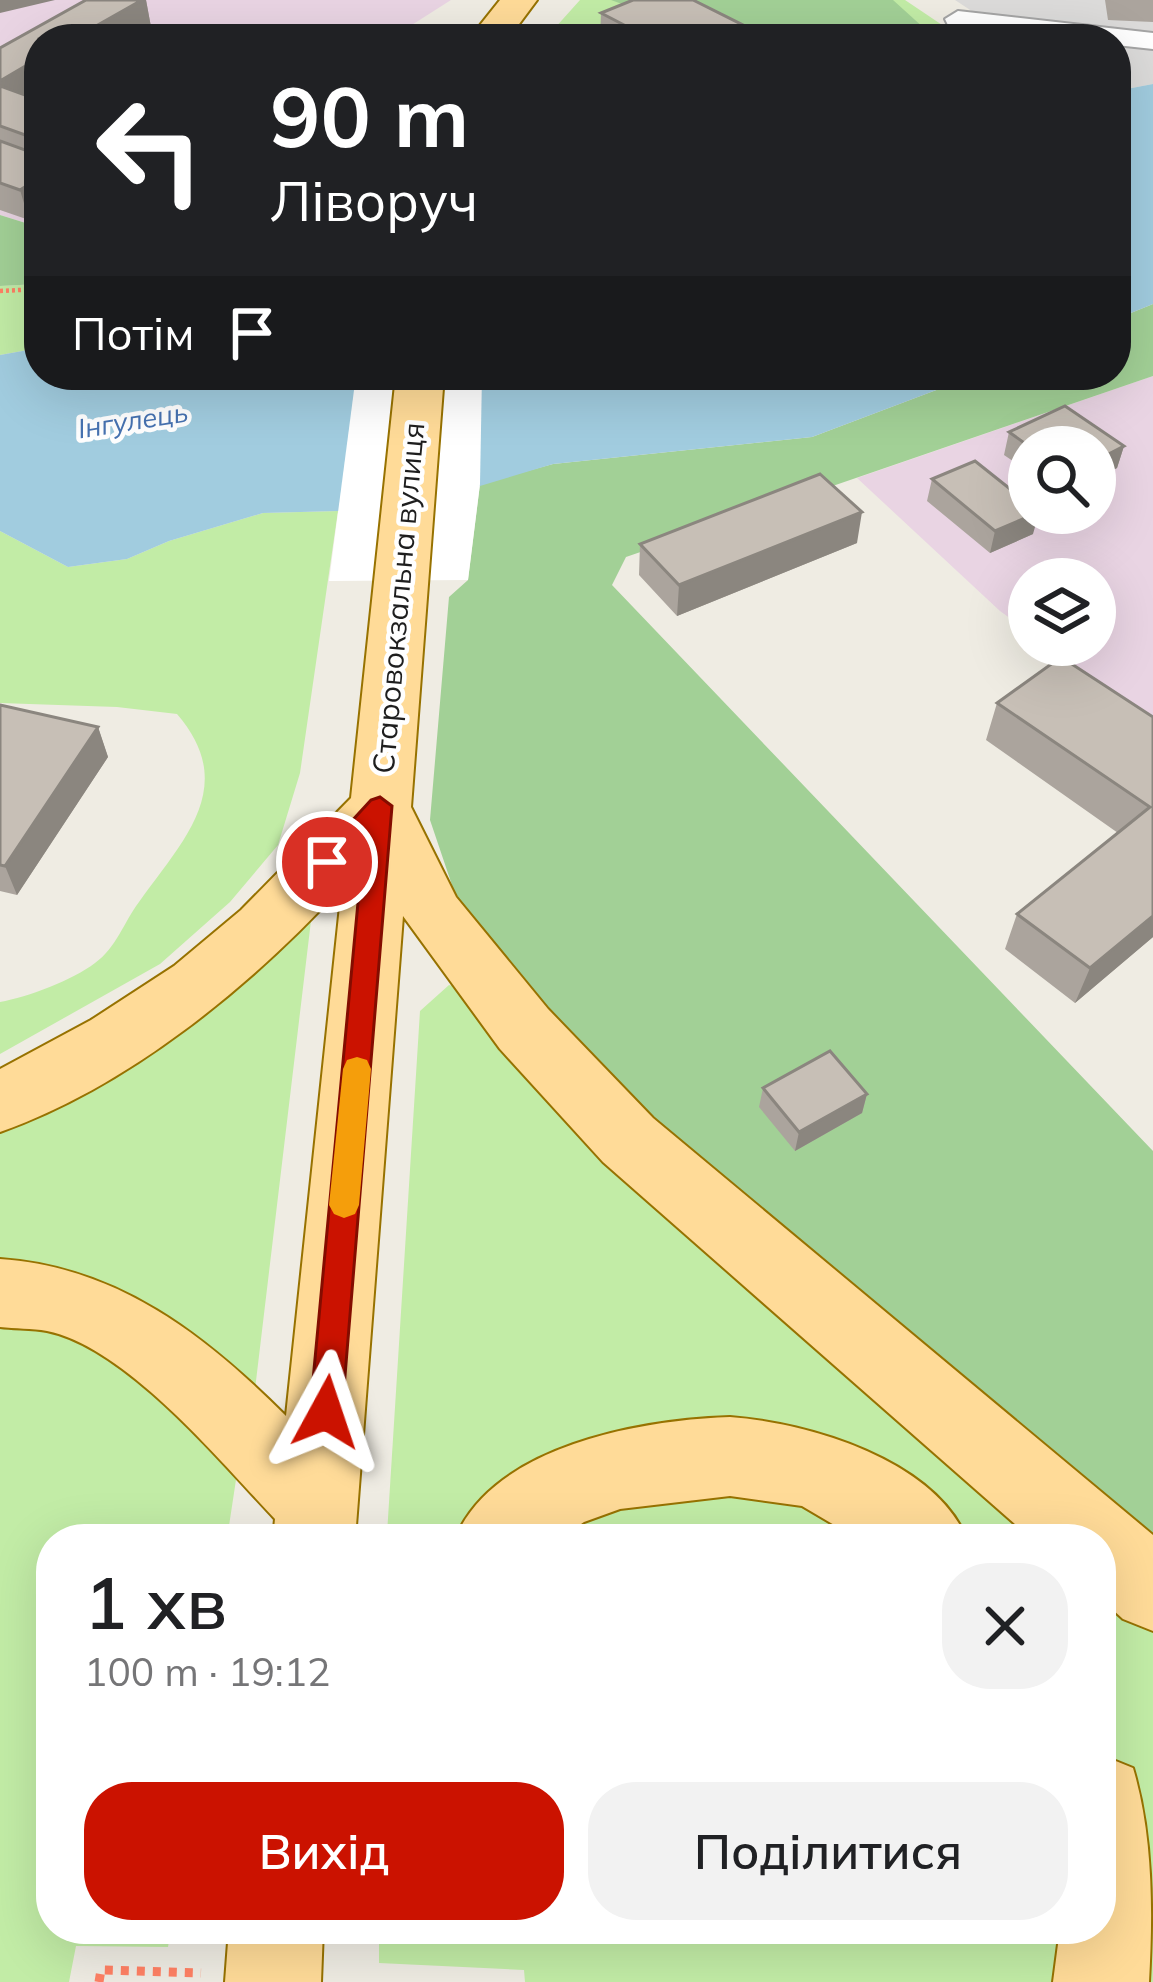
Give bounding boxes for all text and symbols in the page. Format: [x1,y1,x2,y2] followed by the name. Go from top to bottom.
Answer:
[270,63,469,168] text: 90 m
[72,72,228,228] icon: left
[270,167,478,235] text: Ліворуч
[219,300,285,366] icon: arrive
[72,305,195,361] text: Потім
[75,395,190,445] water label: Інгулець
[364,421,432,775] street label: Старовокзальна вулиця
[1008,426,1116,666] map controls
[1008,426,1116,534] button: search
[1008,558,1116,666] button: layers
[276,811,378,913] pin
[294,829,360,895] icon: arrive
[263,1349,389,1475] position arrow
[84,1557,227,1647] text: 1 хв
[942,1563,1068,1689] button: close
[84,1647,330,1696] text: 100 m · 19:12
[84,1782,564,1920] button: Вихід
[588,1782,1068,1920] button: Поділитися

